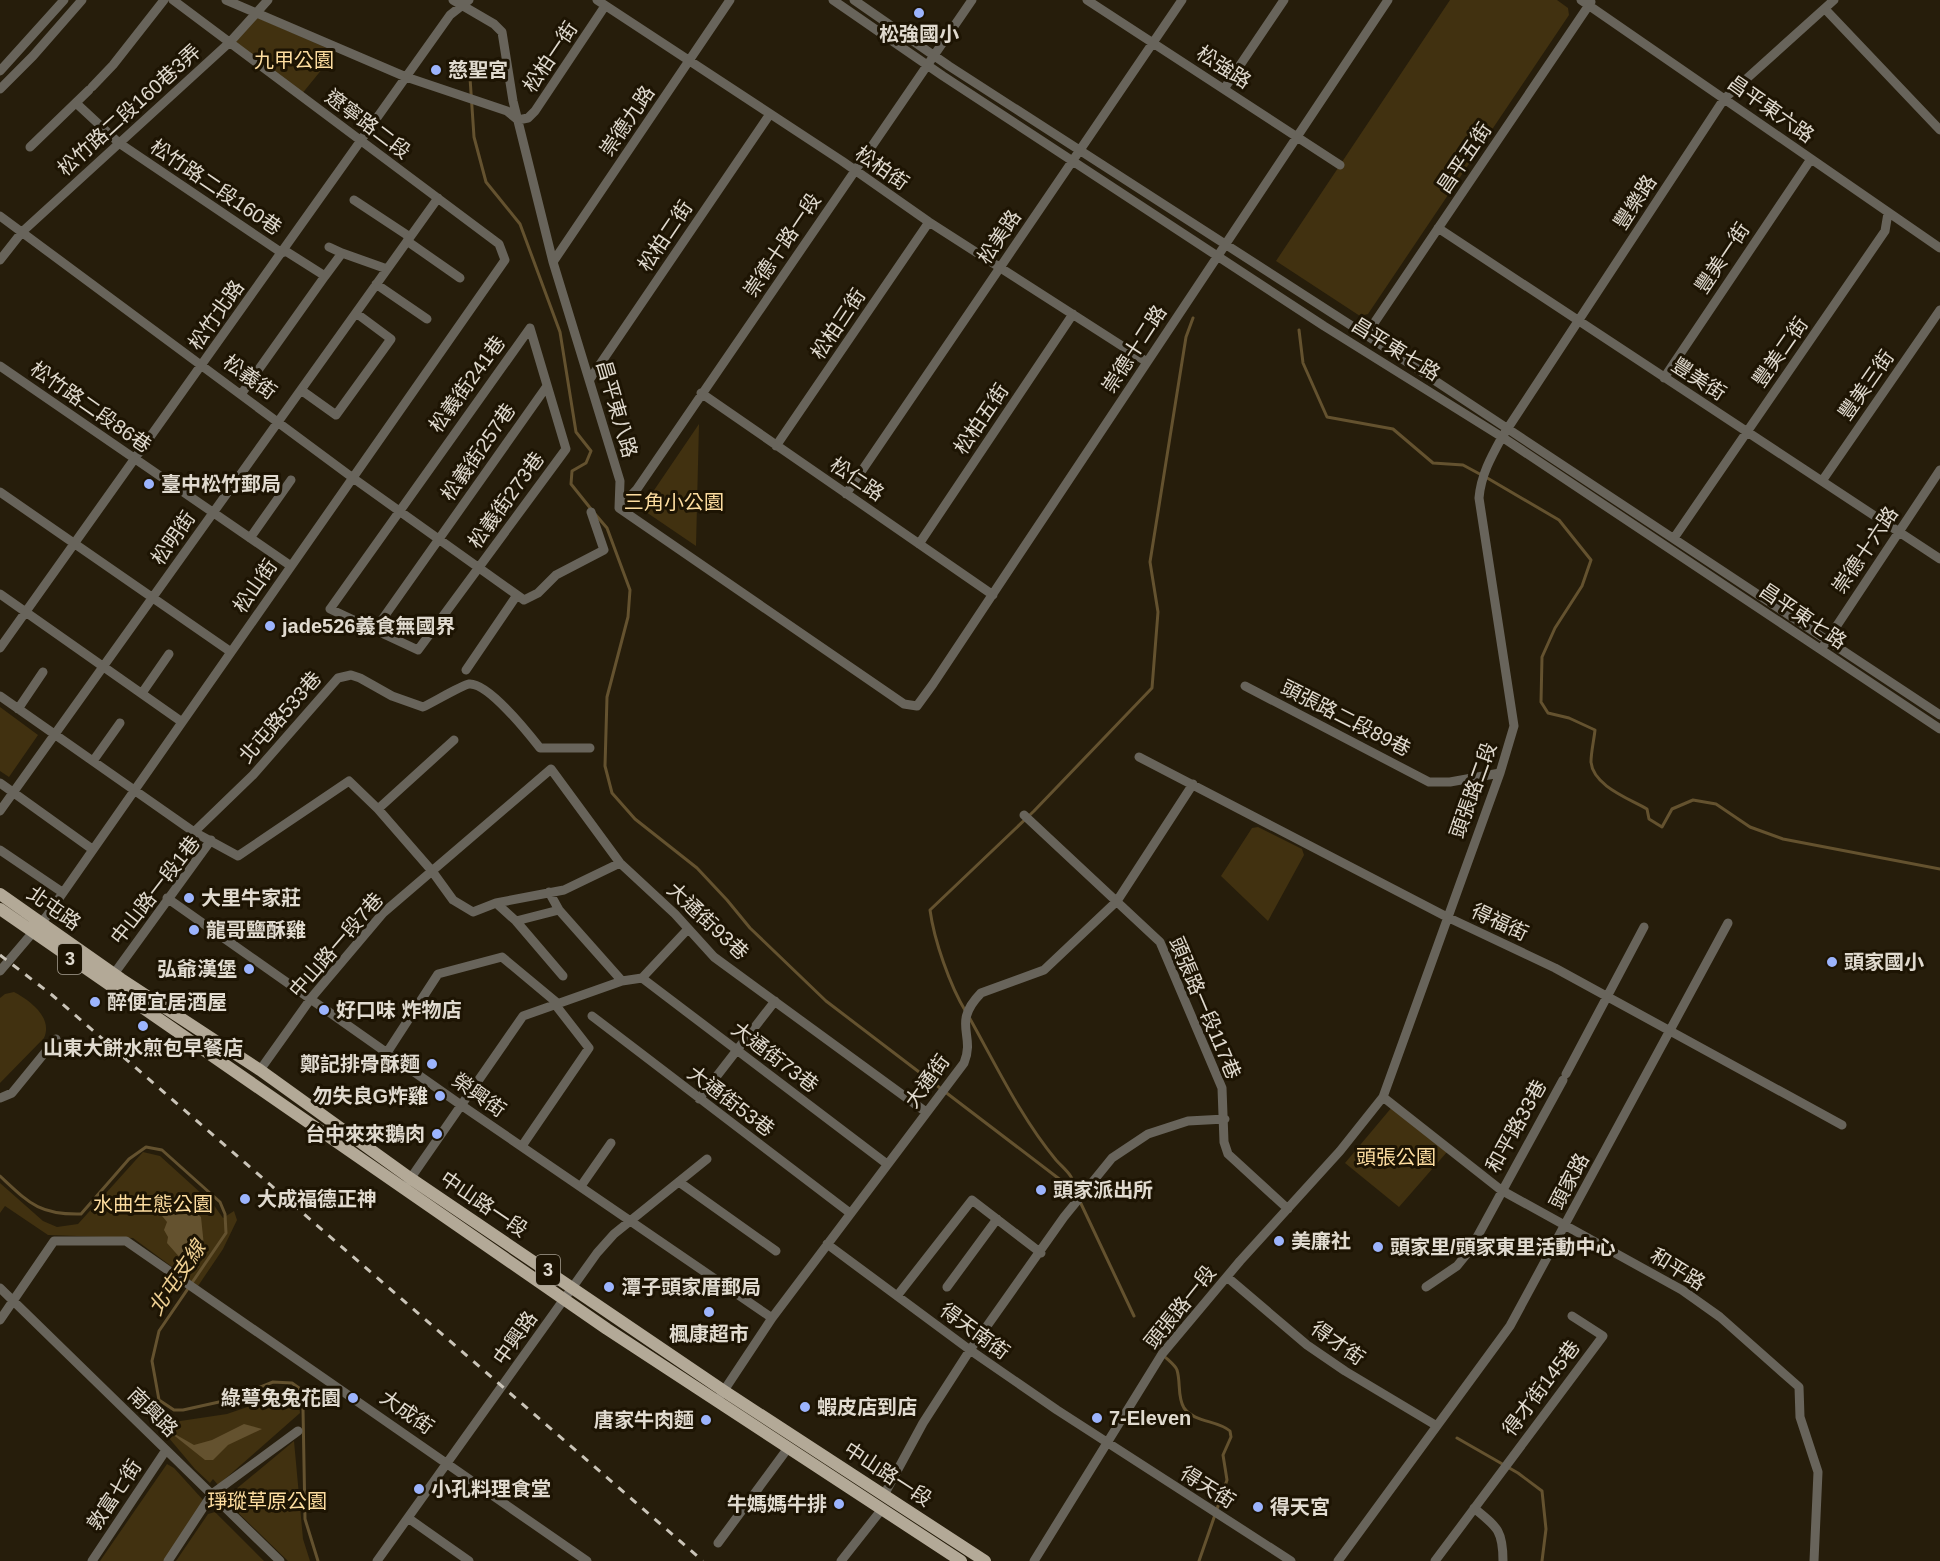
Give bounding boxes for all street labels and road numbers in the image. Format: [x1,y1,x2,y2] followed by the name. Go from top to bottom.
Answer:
[519,18,581,96] street label: 松柏一街
[53,40,205,180] street label: 松竹路二段160巷3弄
[1193,41,1255,93] street label: 松強路
[1724,71,1818,147] street label: 昌平東六路
[596,82,658,160] street label: 崇德九路
[321,85,415,163] street label: 遼寧路二段
[1433,119,1495,197] street label: 昌平五街
[146,135,286,239] street label: 松竹路二段160巷
[851,142,913,194] street label: 松柏街
[1609,171,1661,233] street label: 豐樂路
[739,189,825,301] street label: 崇德十路一段
[634,197,696,275] street label: 松柏二街
[973,206,1025,268] street label: 松美路
[1691,219,1753,297] street label: 豐美一街
[184,276,248,354] street label: 松竹北路
[807,285,869,363] street label: 松柏三街
[1098,301,1170,397] street label: 崇德十二路
[1348,313,1444,385] street label: 昌平東七路
[1748,313,1812,391] street label: 豐美二街
[425,332,509,436] street label: 松義街241巷
[1834,346,1898,424] street label: 豐美三街
[219,350,281,404] street label: 松義街
[1668,353,1730,405] street label: 豐美街
[26,357,156,457] street label: 松竹路二段86巷
[593,358,641,460] street label: 昌平東八路
[950,380,1012,458] street label: 松柏五街
[436,399,520,505] street label: 松義街257巷
[464,448,548,552] street label: 松義街273巷
[826,453,888,505] street label: 松仁路
[1828,502,1902,598] street label: 崇德十六路
[147,507,199,569] street label: 松明街
[229,555,281,617] street label: 松山街
[1755,579,1851,653] street label: 昌平東七路
[235,667,325,767] street label: 北屯路533巷
[1278,676,1414,760] street label: 頭張路二段89巷
[1446,739,1500,841] street label: 頭張路二段
[106,832,204,948] street label: 中山路一段1巷
[663,878,753,964] street label: 大通街93巷
[23,882,85,934] street label: 北屯路
[285,888,387,1002] street label: 中山路一段7巷
[1468,899,1532,945] street label: 得福街
[1165,934,1245,1082] street label: 頭張路一段117巷
[58,944,82,974] road number: 3
[728,1017,822,1097] street label: 大通街73巷
[900,1050,954,1112] street label: 大通街
[684,1061,778,1141] street label: 大通街53巷
[448,1069,510,1121] street label: 榮興街
[1482,1076,1550,1176] street label: 和平路33巷
[1545,1149,1593,1213] street label: 頭家路
[436,1167,532,1241] street label: 中山路一段
[1647,1244,1709,1294] street label: 和平路
[536,1255,560,1285] road number: 3
[1140,1261,1220,1353] street label: 頭張路一段
[936,1299,1014,1363] street label: 得天南街
[489,1307,541,1369] street label: 中興路
[1307,1317,1369,1369] street label: 得才街
[1498,1336,1584,1440] street label: 得才街145巷
[124,1383,182,1441] street label: 南興路
[376,1386,438,1438] street label: 大成街
[840,1438,936,1510] street label: 中山路一段
[83,1456,145,1534] street label: 敦富七街
[1177,1462,1239,1512] street label: 得天街

